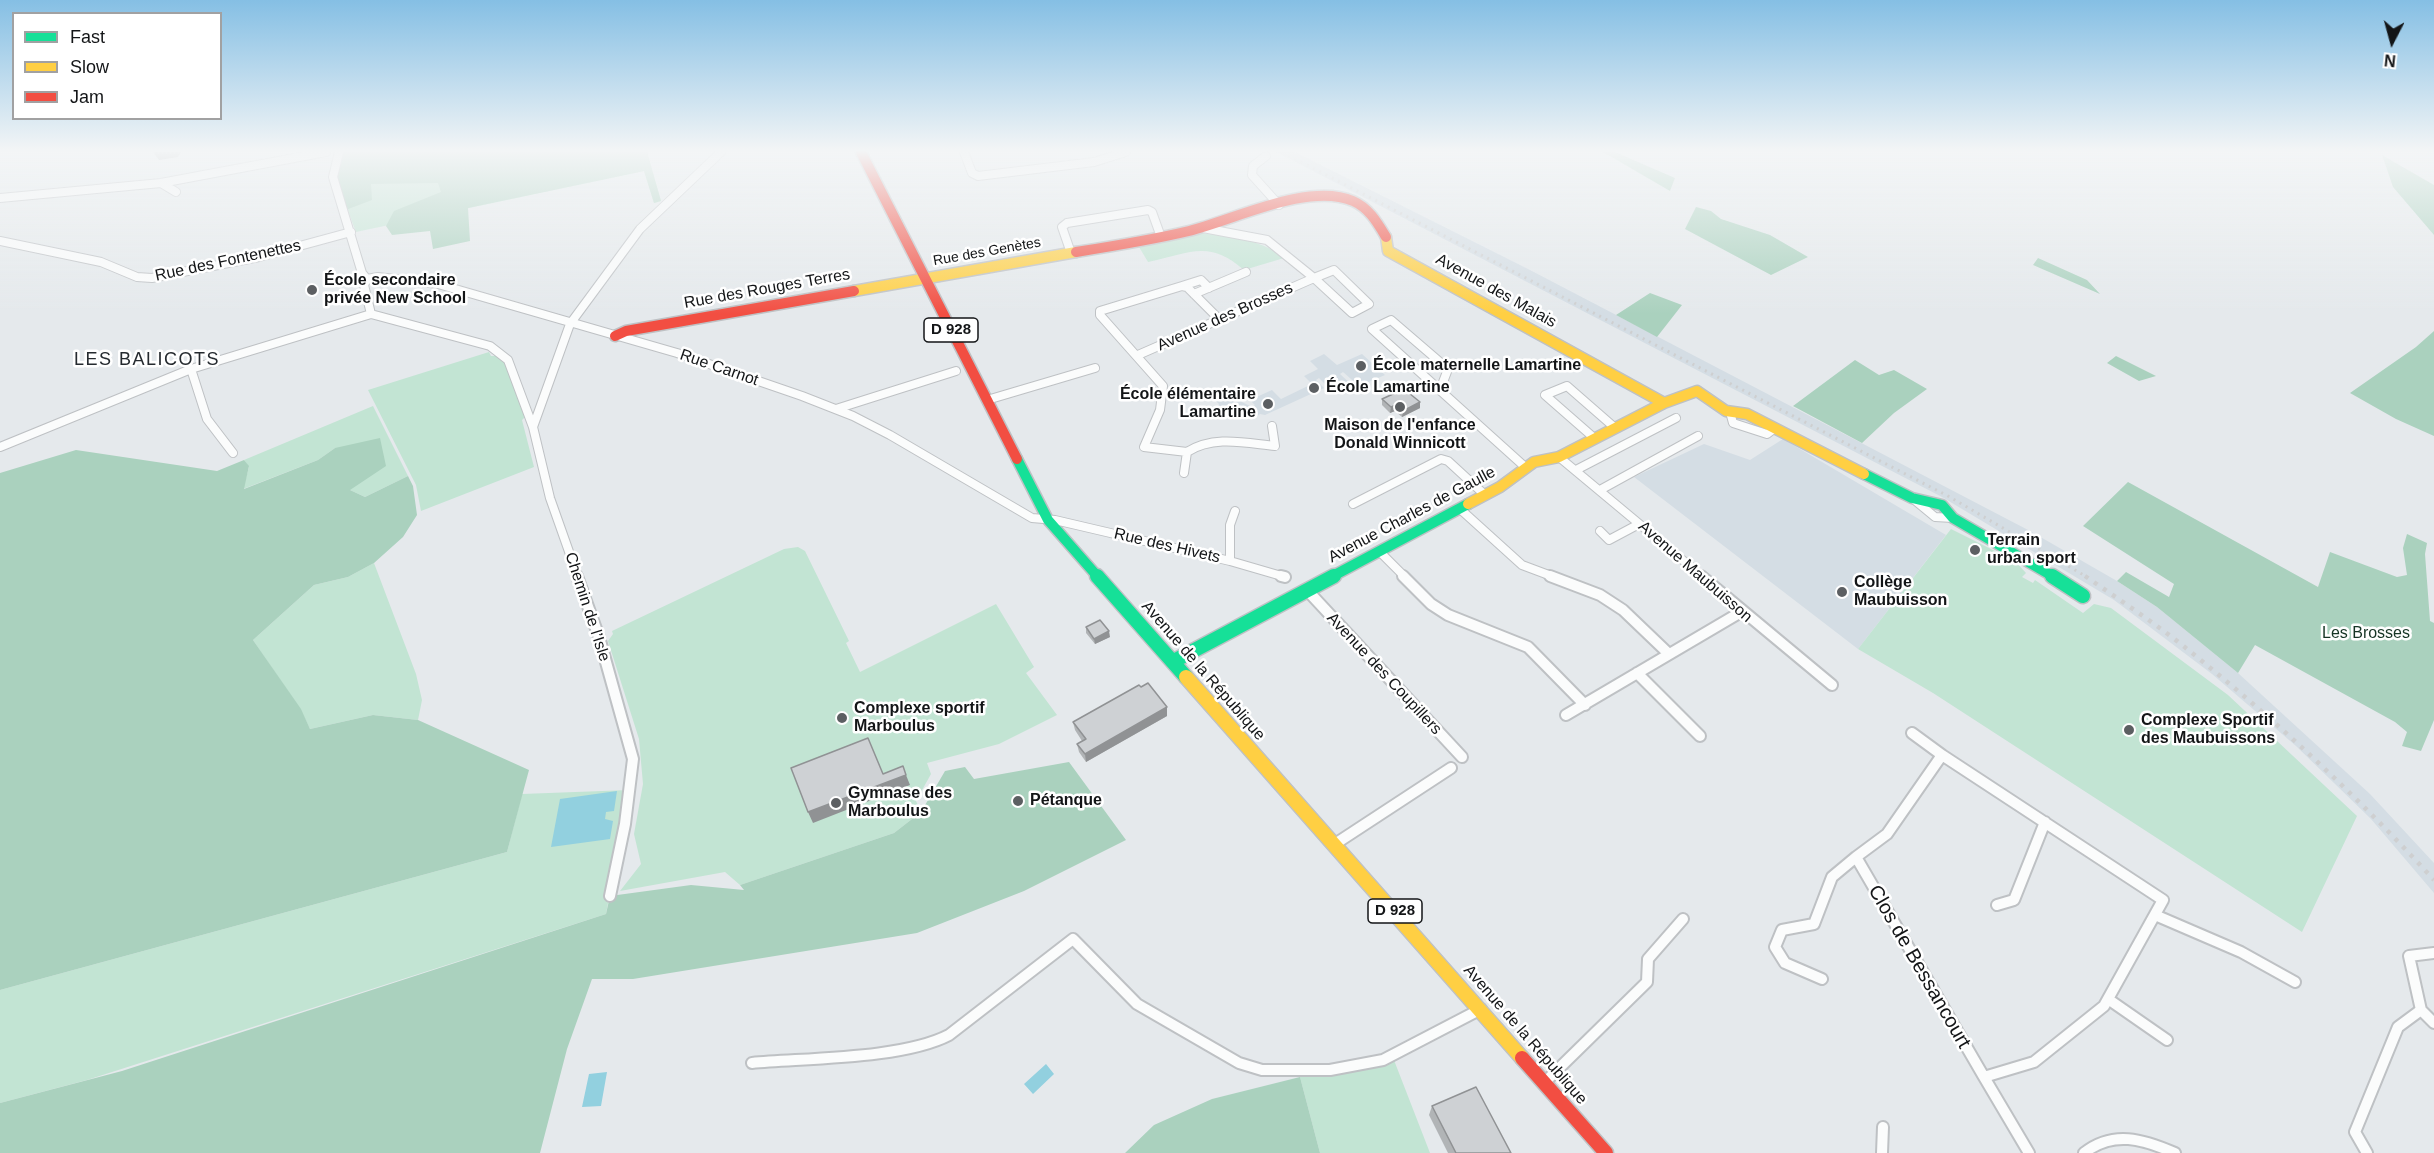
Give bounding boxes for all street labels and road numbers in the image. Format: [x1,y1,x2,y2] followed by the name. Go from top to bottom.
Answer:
[932,234,1042,270] street label: Rue des Genètes
[153,236,303,286] street label: Rue des Fontenettes
[1432,250,1560,332] street label: Avenue des Malais
[683,265,851,313] street label: Rue des Rouges Terres
[1154,278,1296,356] street label: Avenue des Brosses
[924,318,978,342] road number: D 928
[677,346,761,390] street label: Rue Carnot
[1325,463,1499,567] street label: Avenue Charles de Gaulle
[1634,517,1756,627] street label: Avenue Maubuisson
[1112,524,1222,568] street label: Rue des Hivets
[560,550,614,664] street label: Chemin de l’Isle
[1137,597,1269,745] street label: Avenue de la République
[1322,609,1446,739] street label: Avenue des Coupillers
[1862,881,1976,1053] street label: Clos de Bessancourt
[1368,899,1422,923] road number: D 928
[1459,961,1591,1109] street label: Avenue de la République

